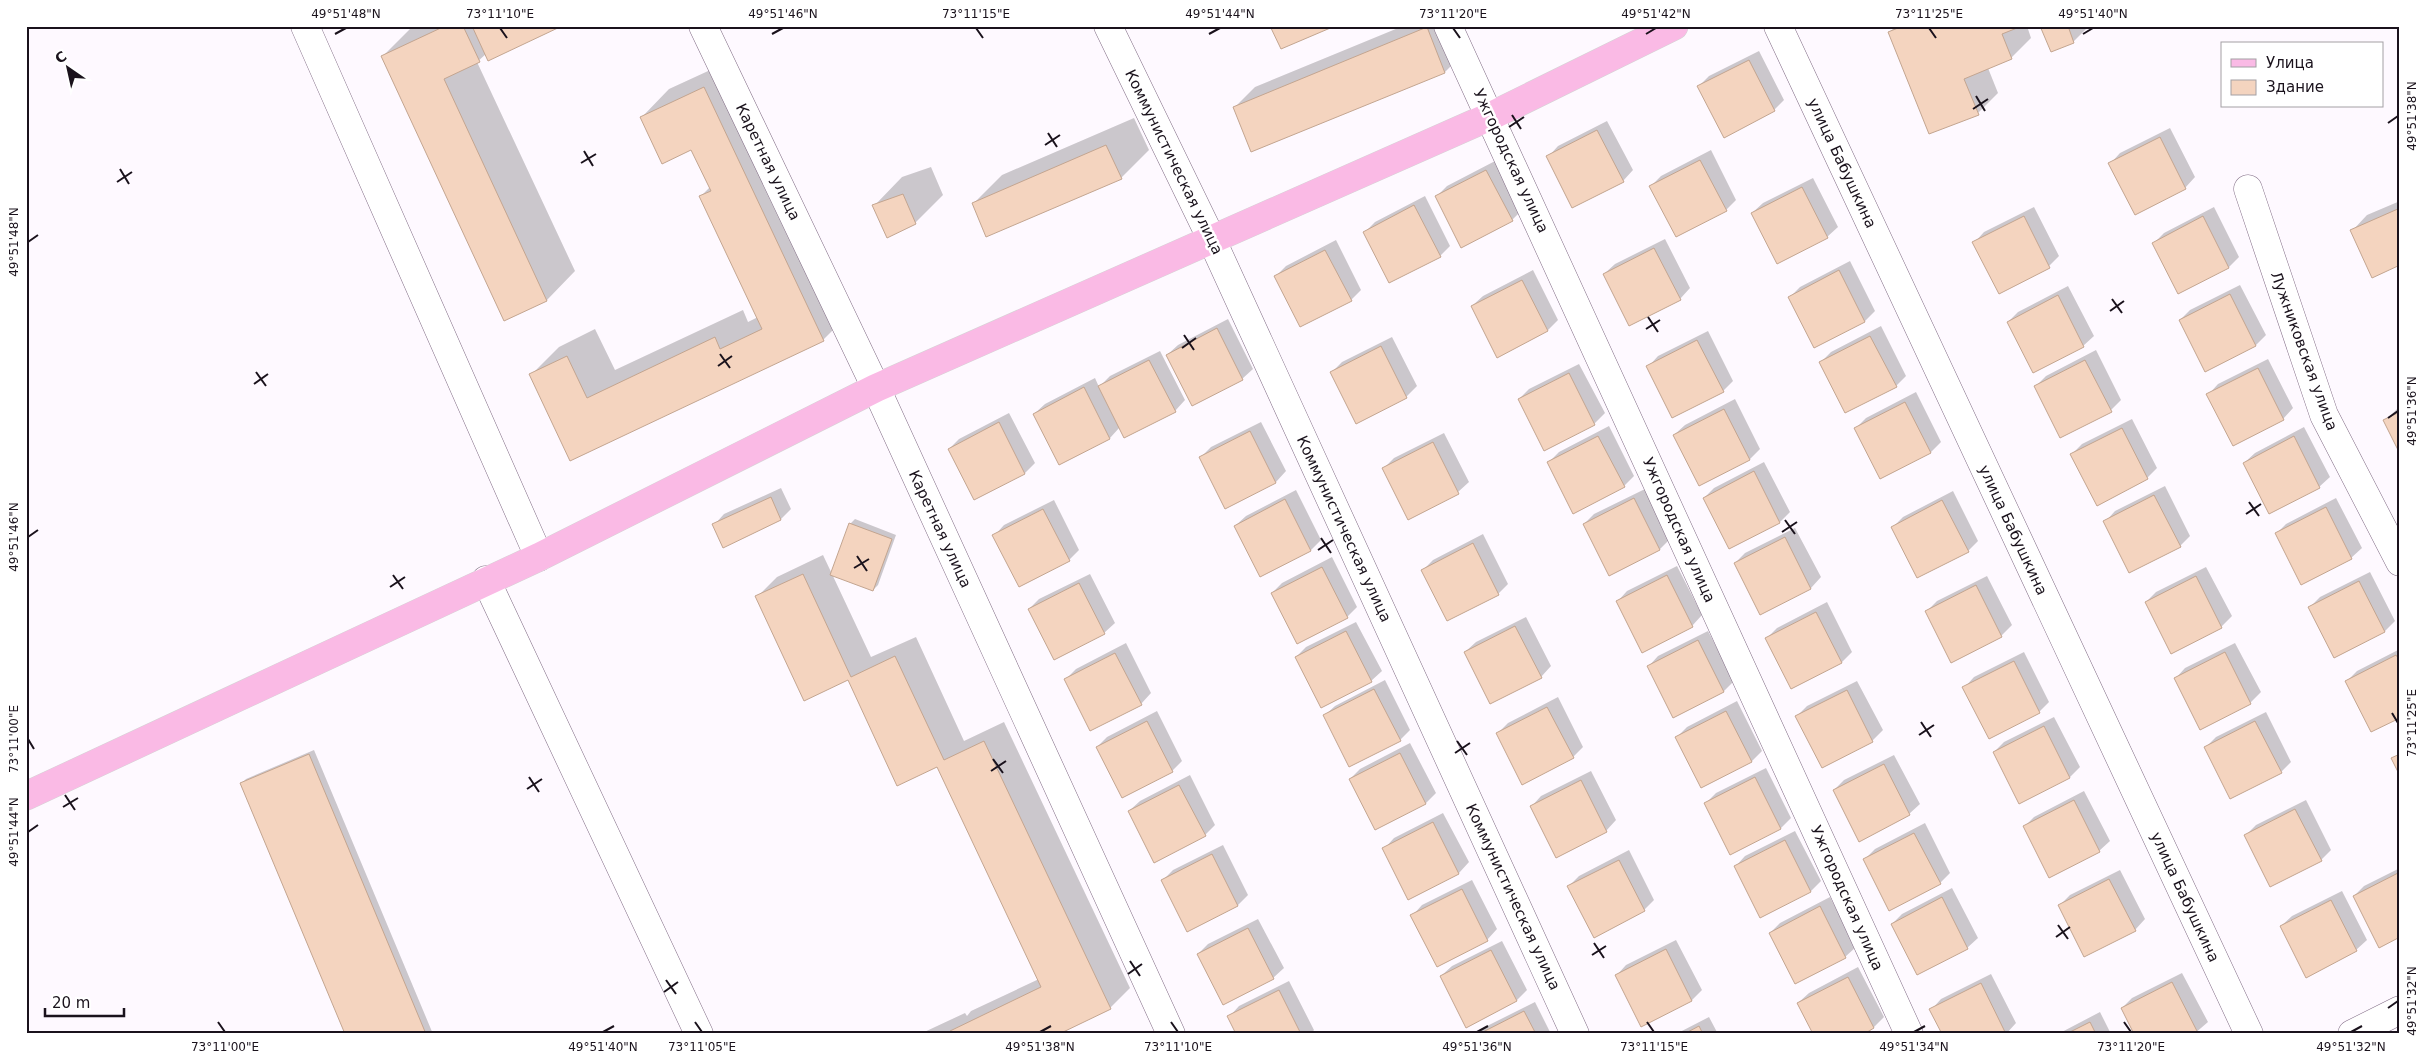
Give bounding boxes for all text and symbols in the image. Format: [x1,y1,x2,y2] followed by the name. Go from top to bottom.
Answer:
[311,7,381,21] text: 49°51'48"N
[466,7,534,21] text: 73°11'10"E
[748,7,818,21] text: 49°51'46"N
[942,7,1010,21] text: 73°11'15"E
[1185,7,1255,21] text: 49°51'44"N
[1419,7,1487,21] text: 73°11'20"E
[1621,7,1691,21] text: 49°51'42"N
[1895,7,1963,21] text: 73°11'25"E
[2058,7,2128,21] text: 49°51'40"N
[42,42,92,92] north arrow
[2221,42,2384,108] legend
[52,48,69,67] text: С
[2266,54,2314,72] text: Улица
[1121,67,1227,257] street label: Коммунистическая улица
[2266,78,2324,96] text: Здание
[2405,81,2419,151] text: 49°51'38"N
[1470,86,1552,236] street label: Ужгородская улица
[1804,95,1880,231] street label: улица Бабушкина
[732,101,804,223] street label: Каретная улица
[7,207,21,277] text: 49°51'48"N
[2267,269,2341,433] street label: Лужниковская улица
[2405,376,2419,446] text: 49°51'36"N
[1293,433,1395,625] street label: Коммунистическая улица
[1639,455,1719,605] street label: Ужгородская улица
[1975,462,2051,598] street label: улица Бабушкина
[905,467,975,591] street label: Каретная улица
[7,502,21,572] text: 49°51'46"N
[2405,689,2419,757] text: 73°11'25"E
[7,705,21,773] text: 73°11'00"E
[7,797,21,867] text: 49°51'44"N
[1462,801,1564,993] street label: Коммунистическая улица
[1807,823,1887,973] street label: Ужгородская улица
[2147,829,2223,965] street label: улица Бабушкина
[2405,966,2419,1036] text: 49°51'32"N
[45,985,124,1017] scale bar
[52,994,90,1012] text: 20 m
[191,1040,259,1054] text: 73°11'00"E
[568,1040,638,1054] text: 49°51'40"N
[668,1040,736,1054] text: 73°11'05"E
[1005,1040,1075,1054] text: 49°51'38"N
[1144,1040,1212,1054] text: 73°11'10"E
[1442,1040,1512,1054] text: 49°51'36"N
[1620,1040,1688,1054] text: 73°11'15"E
[1879,1040,1949,1054] text: 49°51'34"N
[2097,1040,2165,1054] text: 73°11'20"E
[2316,1040,2386,1054] text: 49°51'32"N

